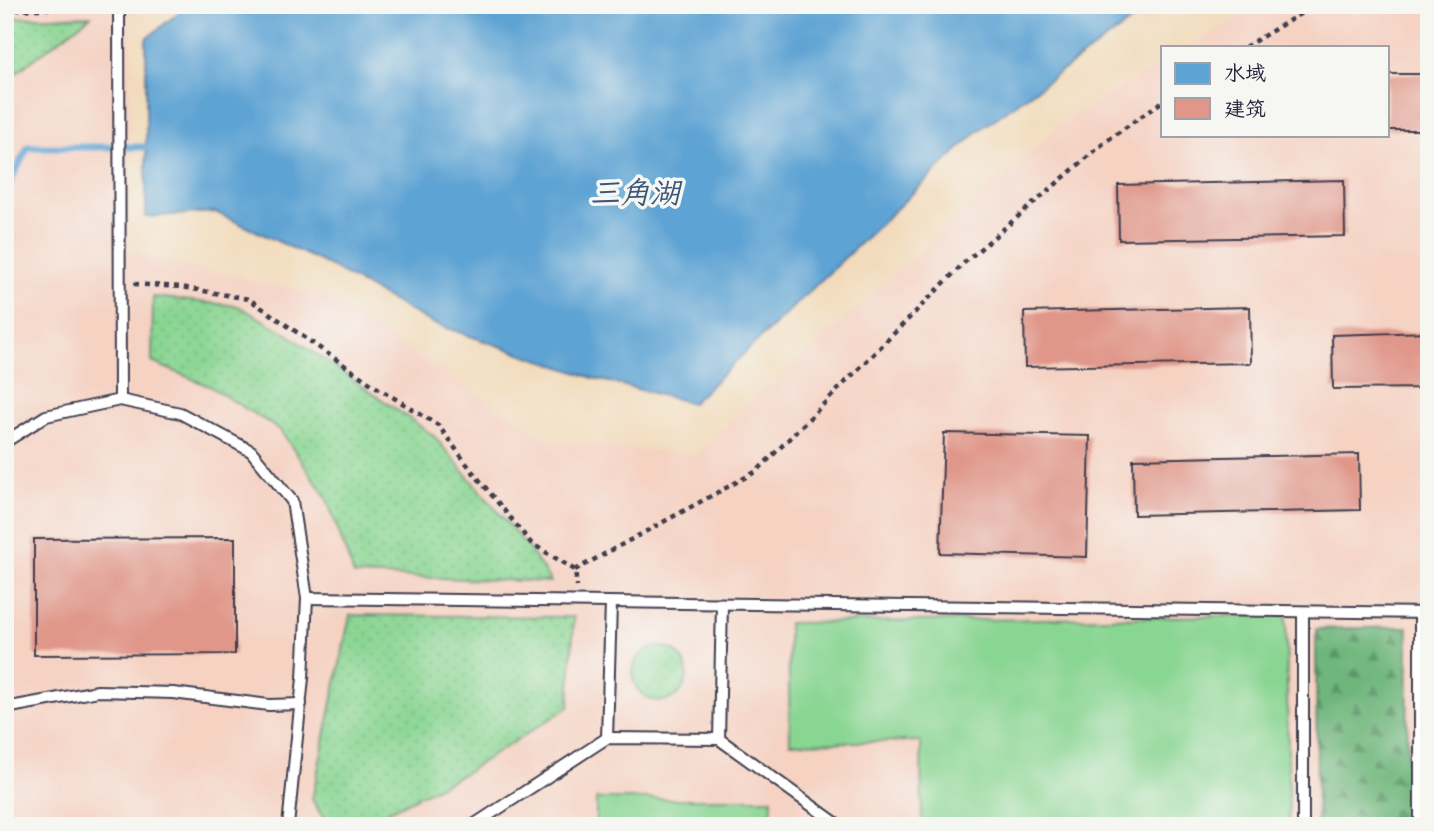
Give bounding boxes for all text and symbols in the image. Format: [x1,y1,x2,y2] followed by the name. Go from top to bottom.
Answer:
[1161,46,1388,136] legend
[1224,60,1266,88] text: 水域
[1224,96,1266,124] text: 建筑
[590,175,683,214] water label: 三角湖

